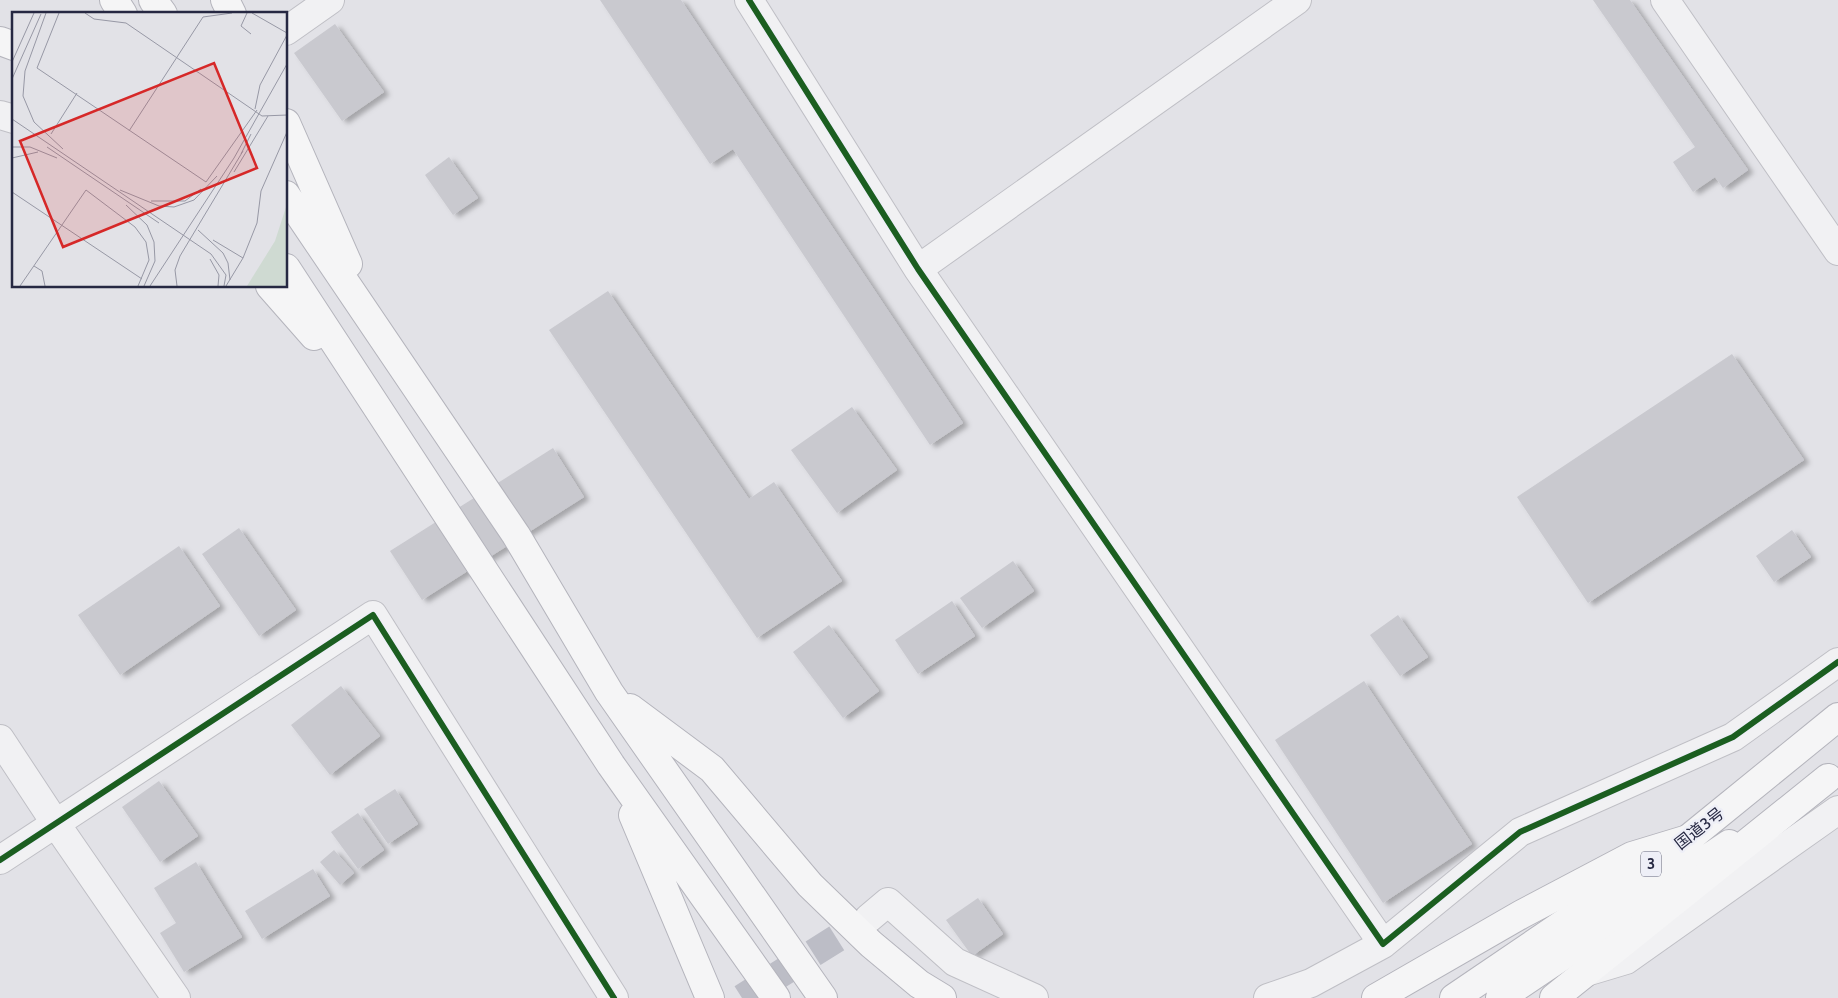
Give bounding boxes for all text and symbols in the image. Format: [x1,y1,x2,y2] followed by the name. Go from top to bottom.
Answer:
[12,12,288,288] inset map
[1671,803,1727,853] street label: 国道3号
[1641,852,1661,876] road number: 3

